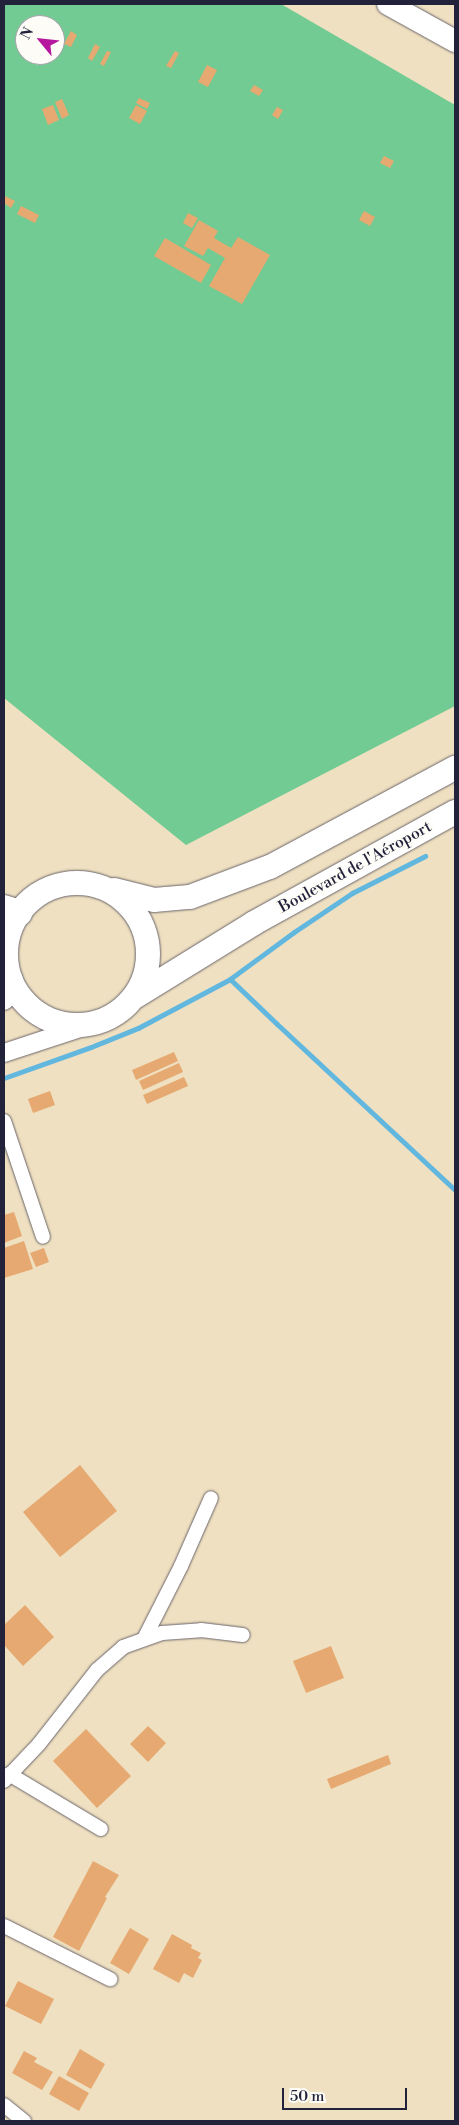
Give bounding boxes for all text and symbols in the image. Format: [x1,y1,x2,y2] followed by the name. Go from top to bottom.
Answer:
[15,15,65,65] north arrow
[17,24,38,43] text: N
[275,817,435,917] street label: Boulevard de l'Aéroport
[284,2078,409,2110] scale bar
[290,2087,324,2106] text: 50 m

